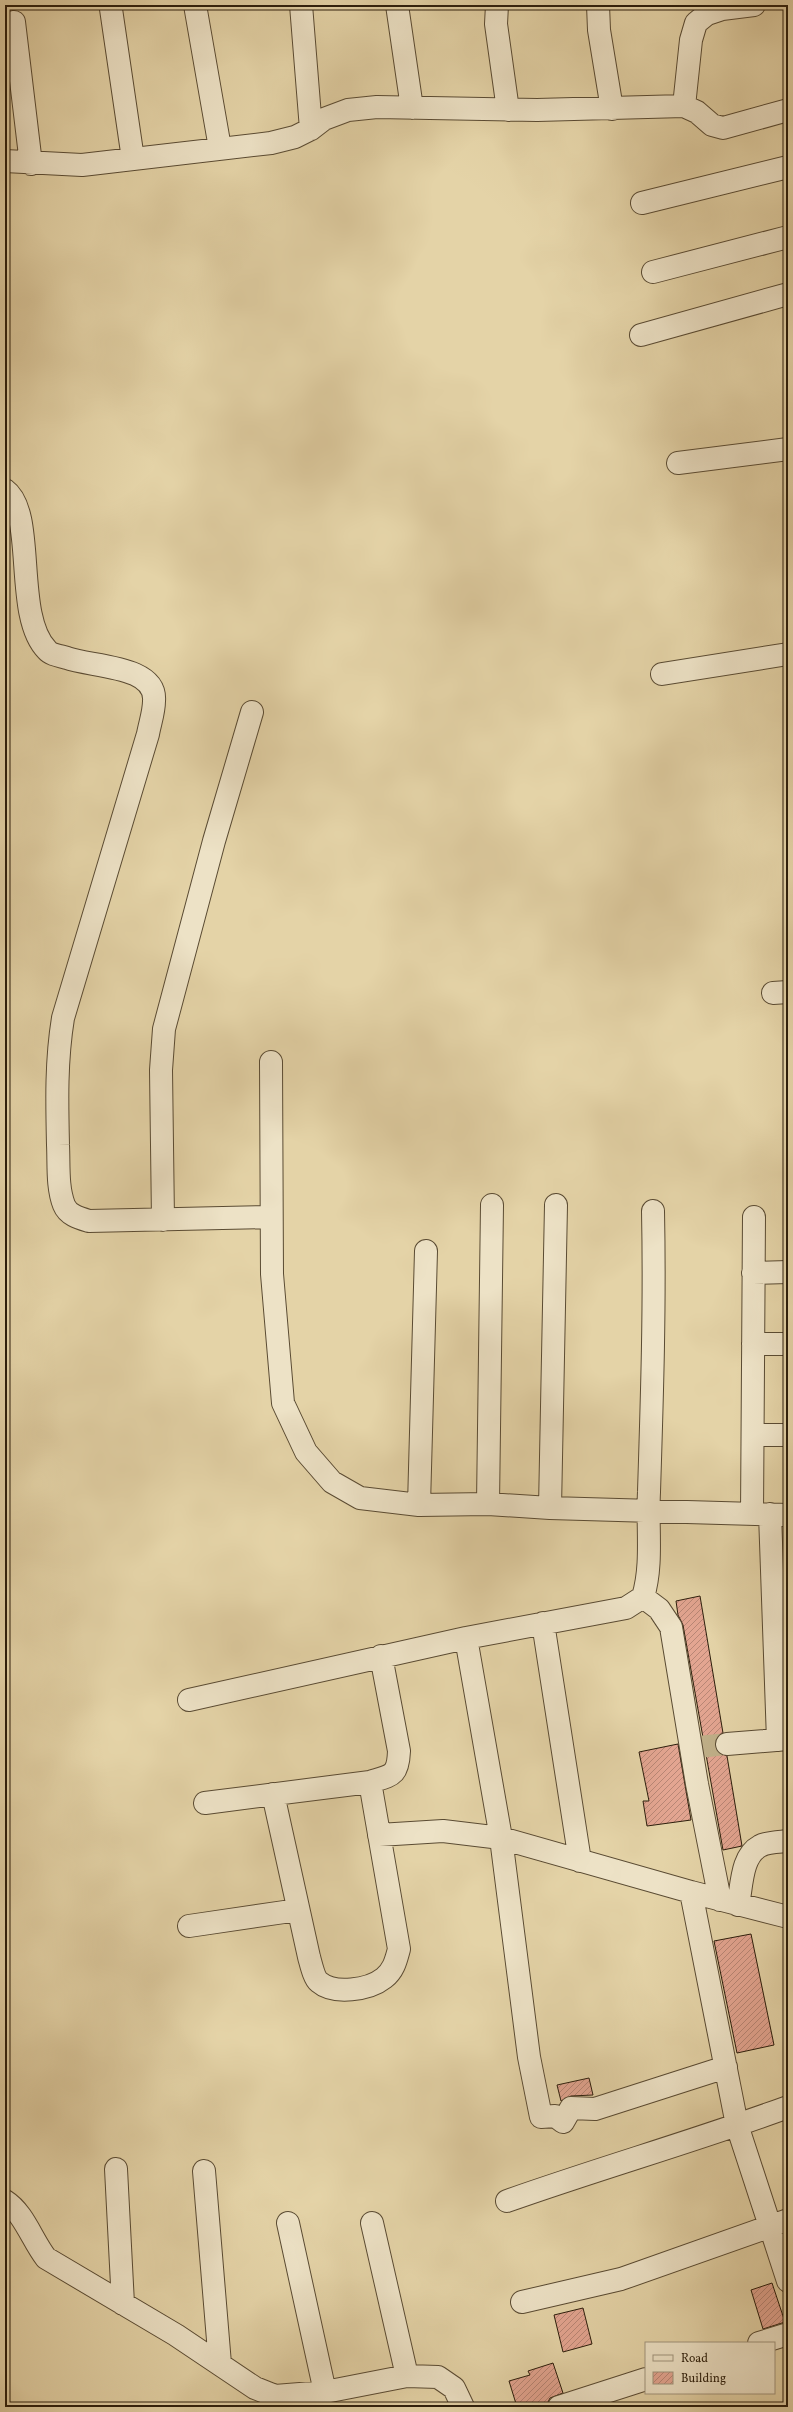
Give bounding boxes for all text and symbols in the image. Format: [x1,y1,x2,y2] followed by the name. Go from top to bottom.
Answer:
[645,2342,775,2394] legend
[681,2351,708,2367] text: Road
[681,2371,726,2387] text: Building

